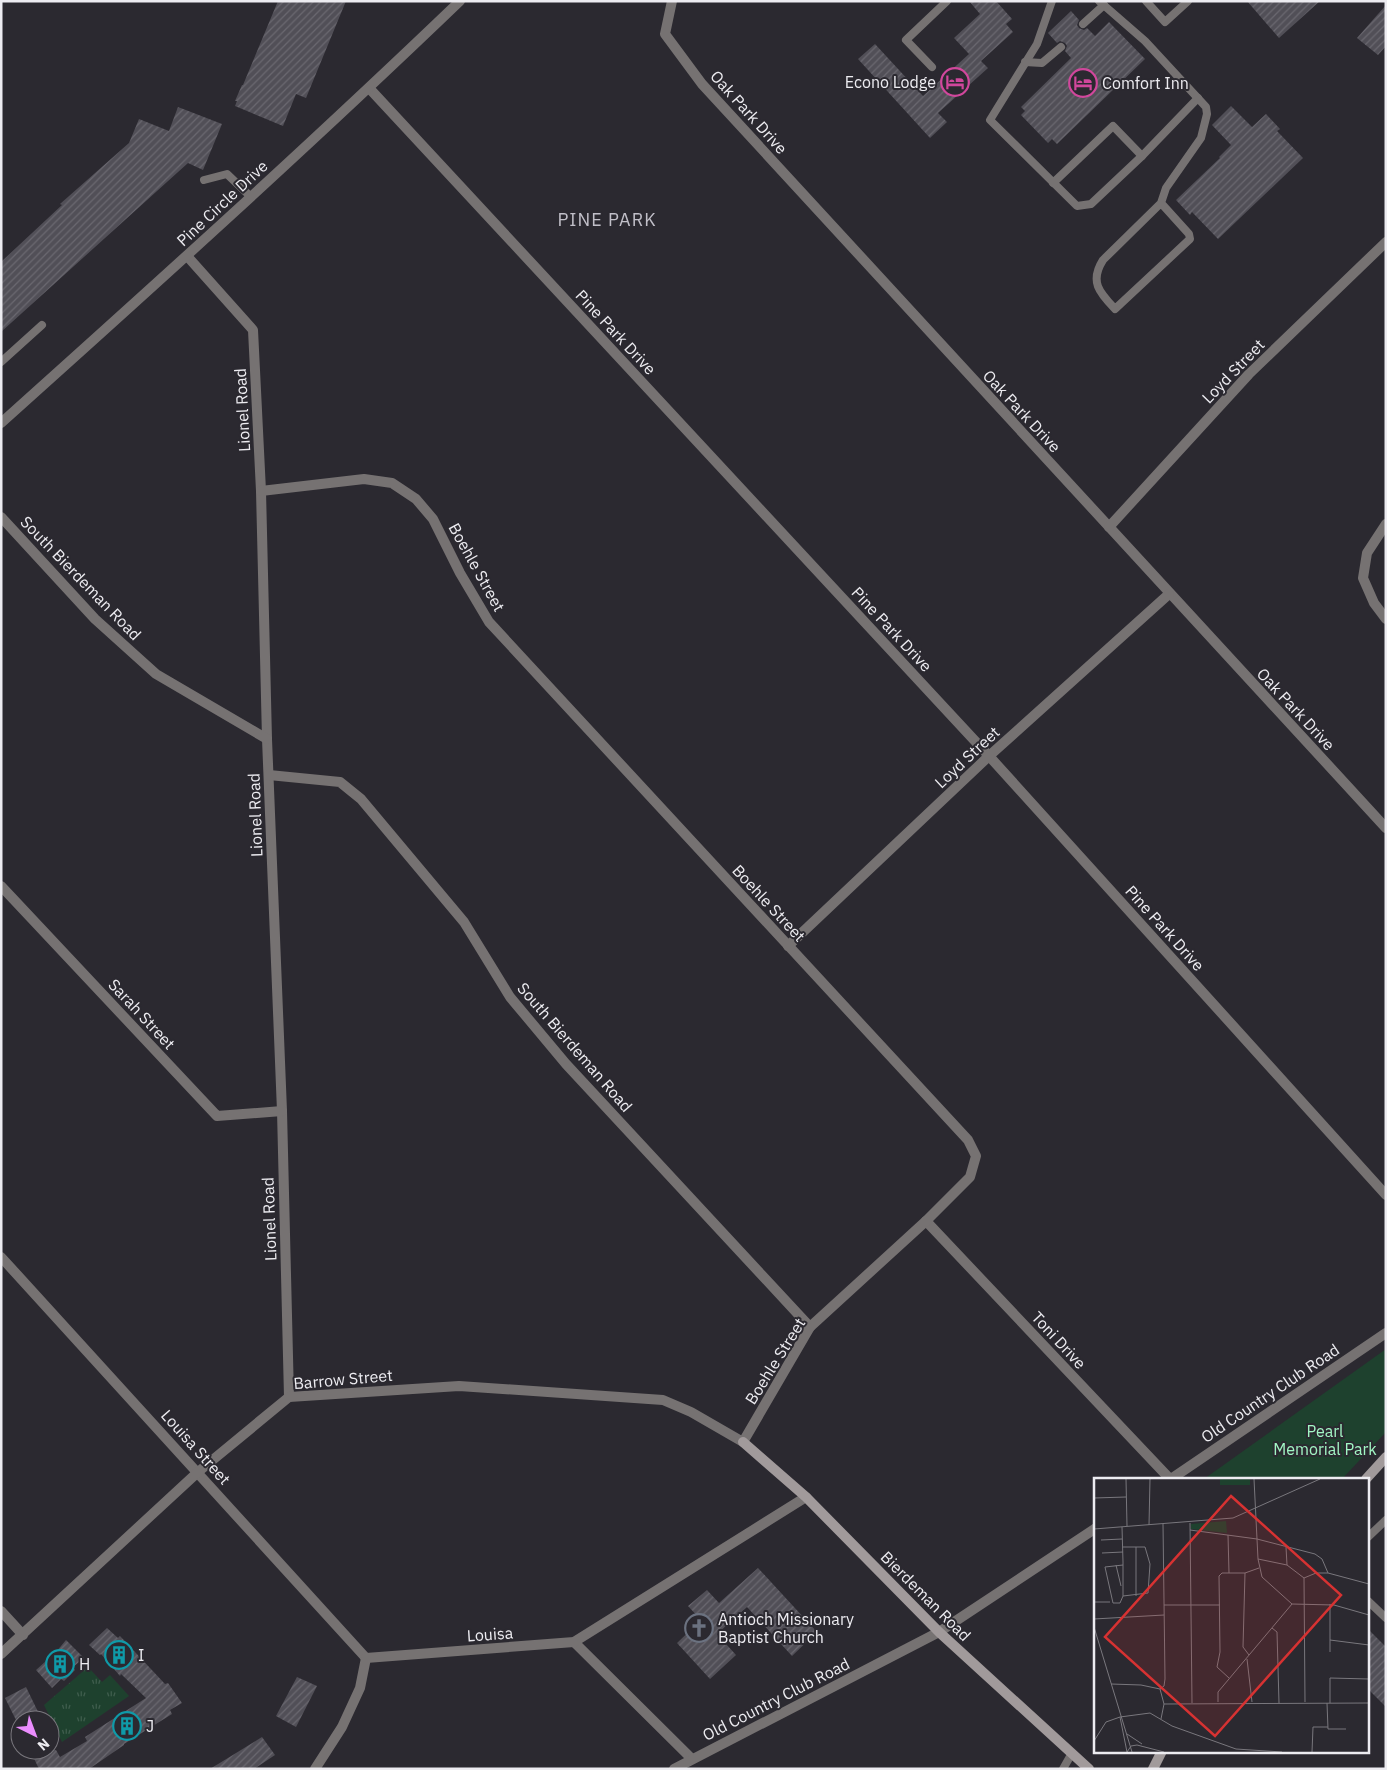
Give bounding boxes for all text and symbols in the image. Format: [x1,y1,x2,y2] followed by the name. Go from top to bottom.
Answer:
[706,66,792,158] street label: Oak Park Drive
[940,67,970,97] hotel icon: Econo Lodge
[1068,68,1098,98] hotel icon: Comfort Inn
[845,72,936,92] place label: Econo Lodge
[1102,73,1189,93] place label: Comfort Inn
[172,156,272,250] street label: Pine Circle Drive
[557,208,657,231] district label: PINE PARK
[572,285,661,379] street label: Pine Park Drive
[1197,335,1269,407] street label: Loyd Street
[979,366,1065,457] street label: Oak Park Drive
[230,368,254,452] street label: Lionel Road
[16,512,146,644] street label: South Bierdeman Road
[444,519,510,615] street label: Boehle Street
[848,582,937,676] street label: Pine Park Drive
[1253,664,1339,755] street label: Oak Park Drive
[930,722,1004,792] street label: Loyd Street
[244,773,266,857] street label: Lionel Road
[728,860,810,946] street label: Boehle Street
[1121,881,1209,975] street label: Pine Park Drive
[104,975,180,1053] street label: Sarah Street
[513,978,637,1116] street label: South Bierdeman Road
[258,1177,280,1261] street label: Lionel Road
[1027,1307,1091,1373] street label: Toni Drive
[741,1314,809,1408] street label: Boehle Street
[1197,1339,1343,1447] street label: Old Country Club Road
[293,1365,393,1393] street label: Barrow Street
[157,1405,235,1489] street label: Louisa Street
[1273,1421,1377,1459] park label: Pearl Memorial Park
[1094,1478,1370,1752] inset map
[877,1547,975,1645] street label: Bierdeman Road
[718,1609,854,1647] place label: Antioch Missionary Baptist Church
[684,1613,714,1643] church icon: Antioch Missionary Baptist Church
[466,1622,514,1646] street label: Louisa
[104,1640,134,1670] building icon: I
[138,1645,144,1665] place label: I
[45,1649,75,1679] building icon: H
[699,1653,853,1745] street label: Old Country Club Road
[79,1654,90,1674] place label: H
[10,1710,60,1760] north arrow
[112,1711,142,1741] building icon: J
[146,1716,154,1736] place label: J
[34,1735,53,1755] text: N

